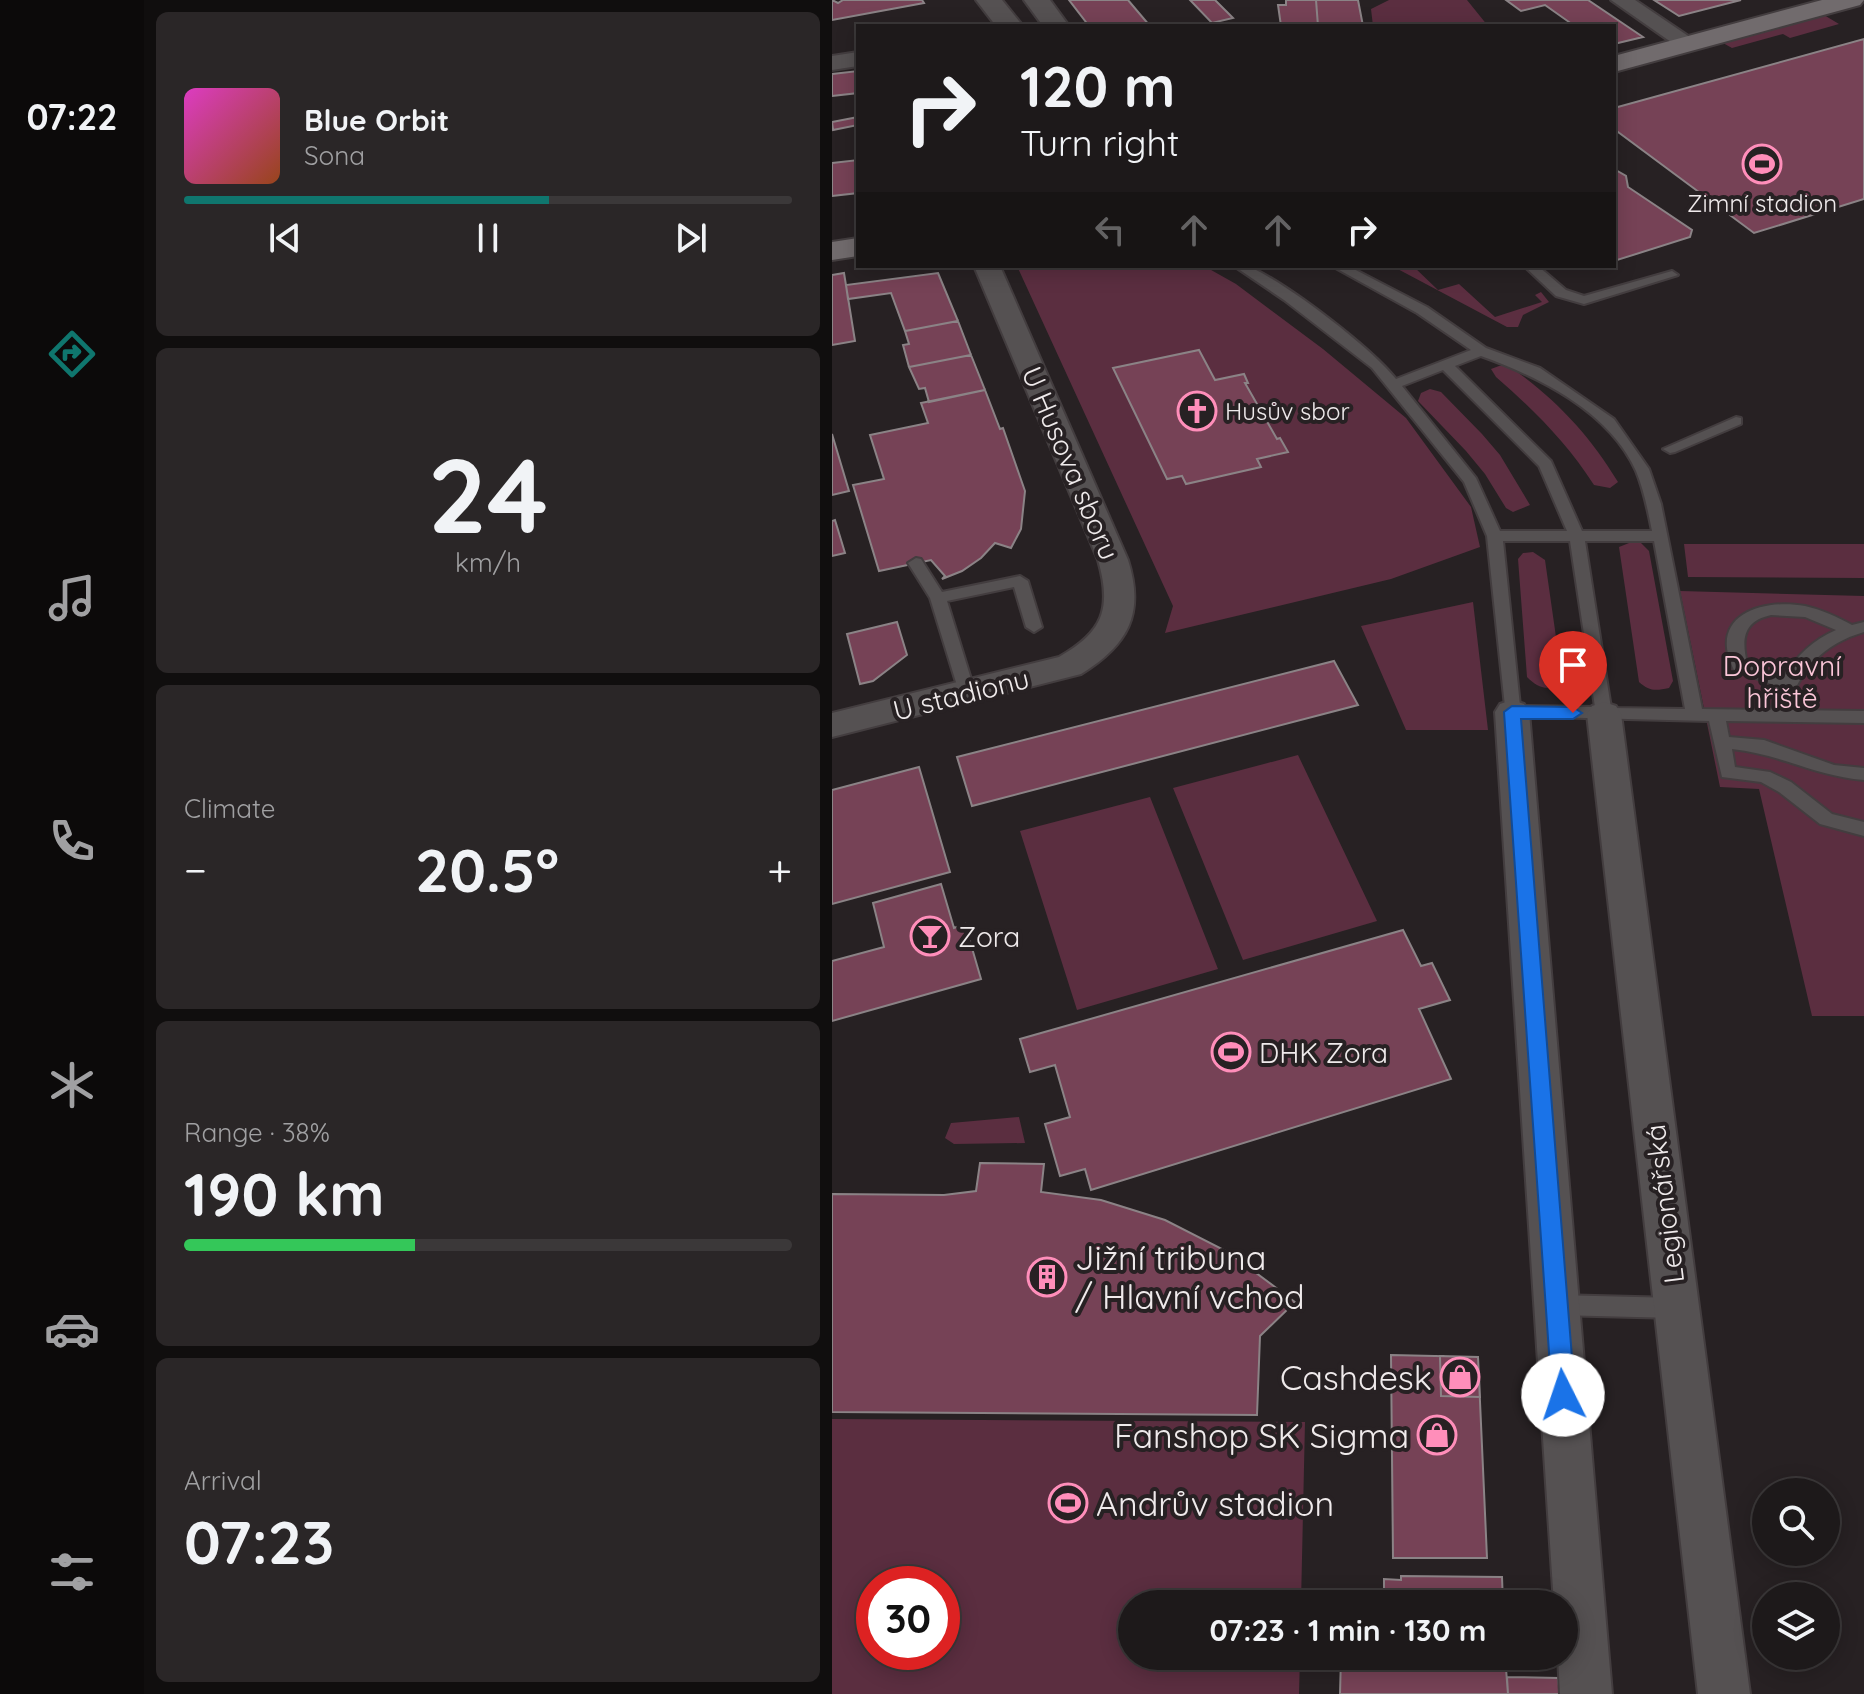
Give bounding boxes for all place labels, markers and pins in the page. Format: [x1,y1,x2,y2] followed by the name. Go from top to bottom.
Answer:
[1741,143,1783,185] sports icon: Zimní stadion
[1687,188,1837,218] place label: Zimní stadion
[1176,390,1218,432] church icon: Husův sbor
[1225,396,1350,426] place label: Husův sbor
[1539,631,1607,713] pin
[909,915,951,957] bar icon: Zora
[958,919,1020,954] place label: Zora
[1210,1031,1252,1073] sports icon: DHK Zora
[1259,1035,1388,1070] place label: DHK Zora
[1075,1236,1305,1318] place label: Jižní tribuna / Hlavní vchod
[1026,1256,1068,1298] building icon: Jižní tribuna / Hlavní vchod
[1280,1356,1432,1399] place label: Cashdesk
[1439,1356,1481,1398] shop icon: Cashdesk
[1114,1414,1409,1457] place label: Fanshop SK Sigma
[1416,1414,1458,1456] shop icon: Fanshop SK Sigma
[1047,1482,1089,1524] sports icon: Andrův stadion
[1096,1482,1334,1525] place label: Andrův stadion

